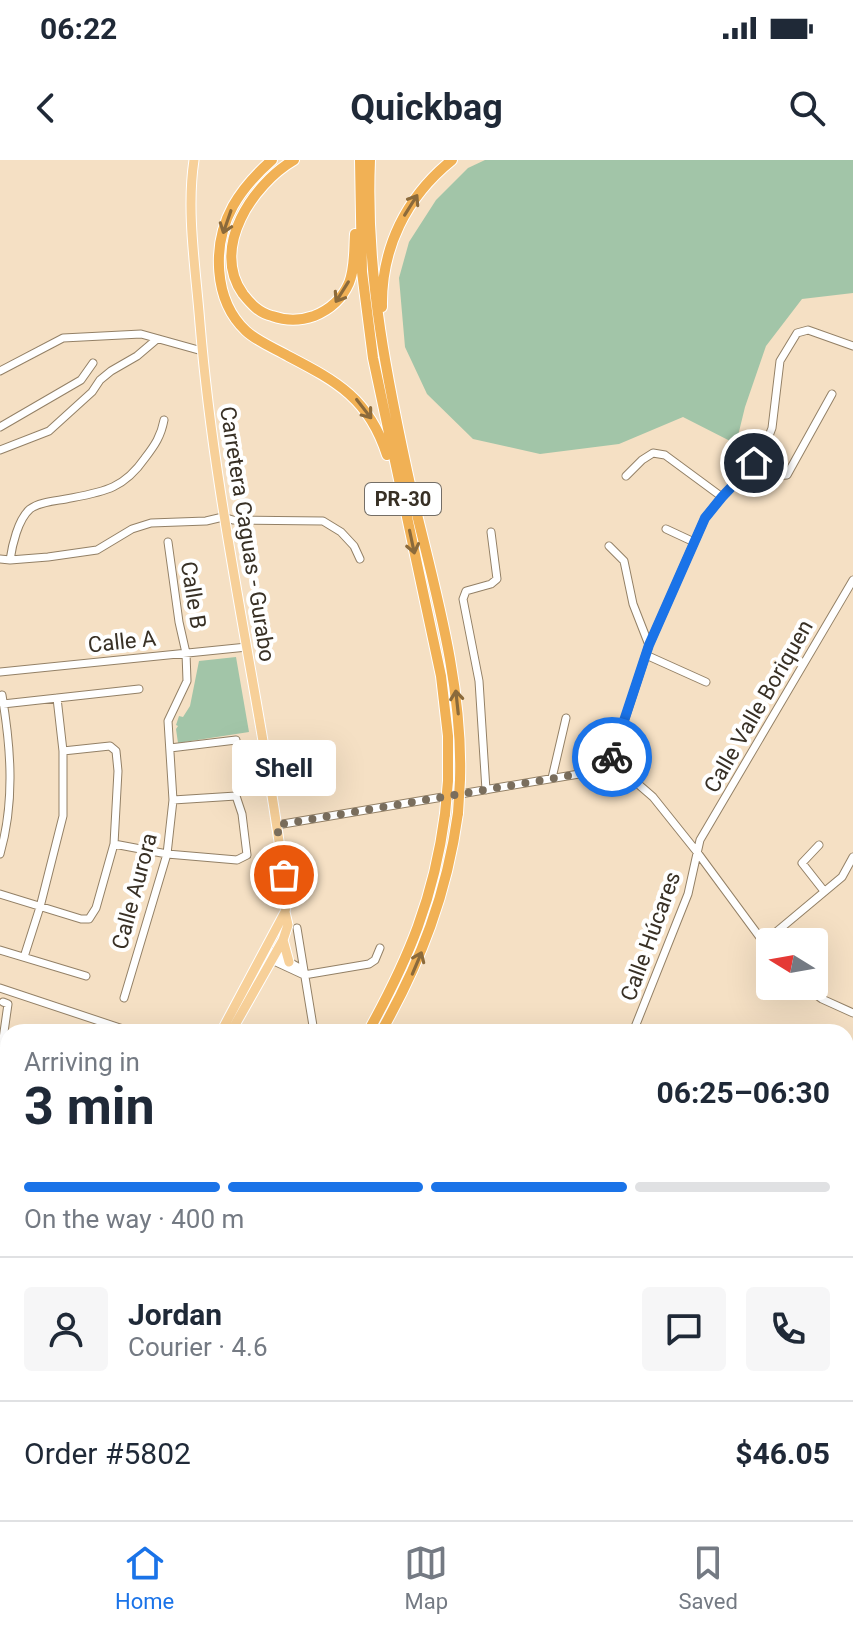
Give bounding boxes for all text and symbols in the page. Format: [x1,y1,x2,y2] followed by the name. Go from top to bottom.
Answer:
[40,11,117,46] text: 06:22
[24,86,68,130] icon: back
[785,86,829,130] icon: search
[350,87,503,129] text: Quickbag
[404,194,420,217] one-way arrow
[218,210,233,235] one-way arrow
[334,280,351,302] one-way arrow
[356,398,373,419] one-way arrow
[215,405,280,663] street label: Carretera Caguas - Gurabo
[720,429,788,497] pin
[732,441,776,485] icon: home
[365,483,441,515] road number: PR-30
[405,529,420,554] one-way arrow
[176,560,211,631] street label: Calle B
[699,616,818,797] street label: Calle Valle Boriquen
[87,625,158,658] street label: Calle A
[449,689,464,716] one-way arrow
[572,717,652,797] courier
[590,735,634,779] icon: bike
[232,739,336,795] callout: Shell
[255,753,313,783] text: Shell
[107,830,162,952] street label: Calle Aurora
[250,841,318,909] pin
[262,853,306,897] icon: bag
[616,868,685,1004] street label: Calle Húcares
[756,928,828,1000] north arrow
[756,928,828,1000] map controls
[410,951,425,976] one-way arrow
[24,1047,140,1077] text: Arriving in
[656,1075,830,1110] text: 06:25–06:30
[24,1076,155,1137] text: 3 min
[24,1204,244,1234] text: On the way · 400 m
[24,1287,108,1371] button: person
[642,1287,726,1371] button: chat
[746,1287,830,1371] button: phone
[128,1297,222,1332] text: Jordan
[128,1332,268,1362] text: Courier · 4.6
[24,1436,191,1471] text: Order #5802
[735,1436,830,1471] text: $46.05
[115,1541,174,1614] tab: Home
[404,1541,448,1614] tab: Map
[678,1541,738,1614] tab: Saved

